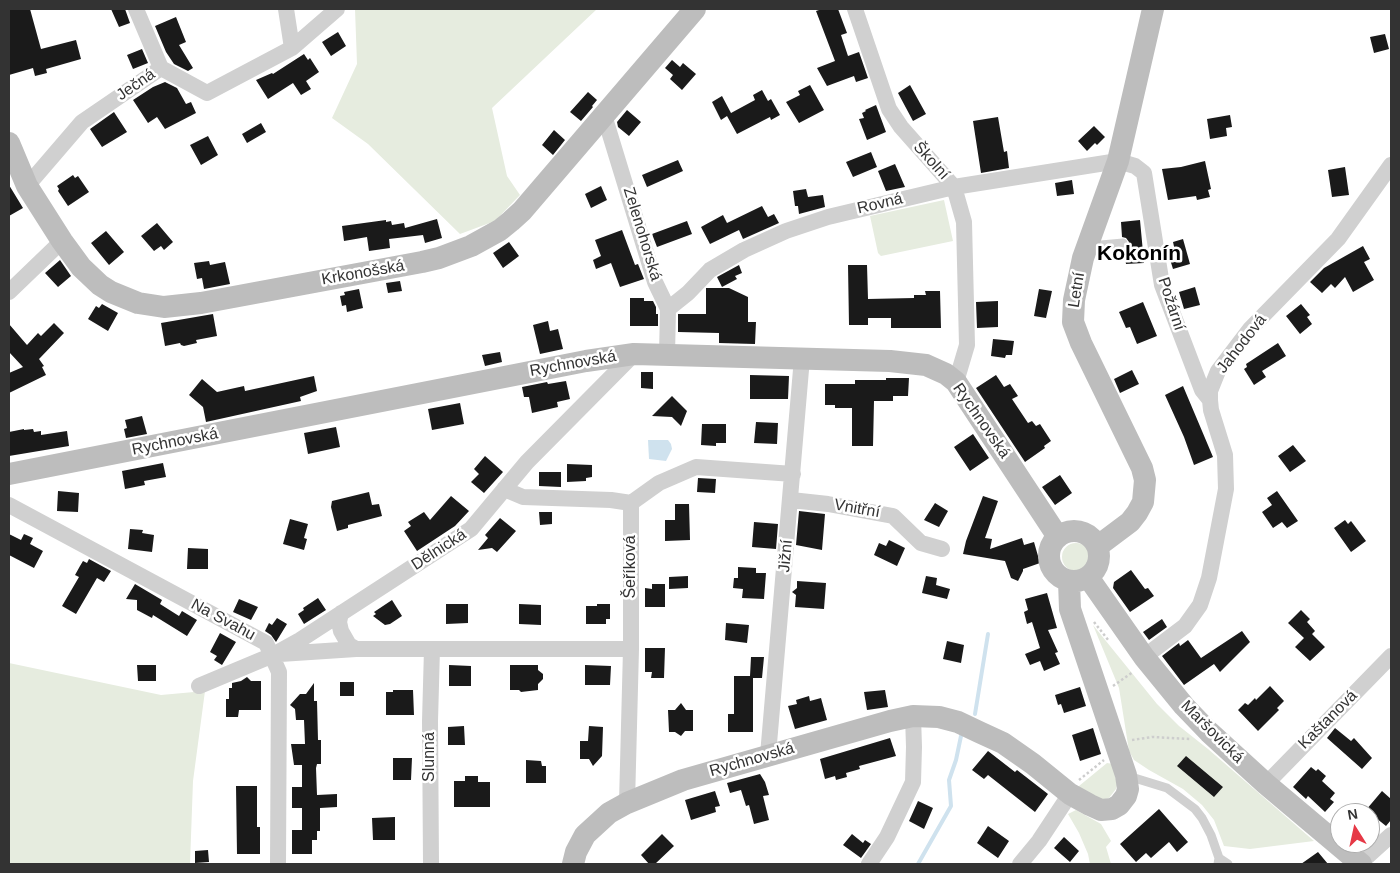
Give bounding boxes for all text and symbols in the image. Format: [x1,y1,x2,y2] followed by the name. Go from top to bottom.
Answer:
[113,65,159,105] street label: Ječná
[909,138,953,184] street label: Školní
[619,185,665,283] street label: Zelenohorská
[855,189,905,219] street label: Rovná
[1097,241,1181,267] district label: Kokonín
[320,256,406,290] street label: Krkonošská
[1065,271,1089,309] street label: Letní
[1153,275,1189,333] street label: Požární
[1213,311,1271,377] street label: Jahodová
[528,347,618,381] street label: Rychnovská
[948,380,1014,462] street label: Rychnovská
[130,424,220,460] street label: Rychnovská
[833,496,881,522] street label: Vnitřní
[408,525,470,575] street label: Dělnická
[621,535,641,599] street label: Šeříková
[775,539,797,573] street label: Jižní
[187,595,259,645] street label: Na Svahu
[1294,686,1362,754] street label: Kaštanová
[1177,697,1247,767] street label: Maršovická
[420,732,440,782] street label: Slunná
[707,739,797,781] street label: Rychnovská
[1330,803,1380,853] north arrow
[1346,805,1359,823] text: N

